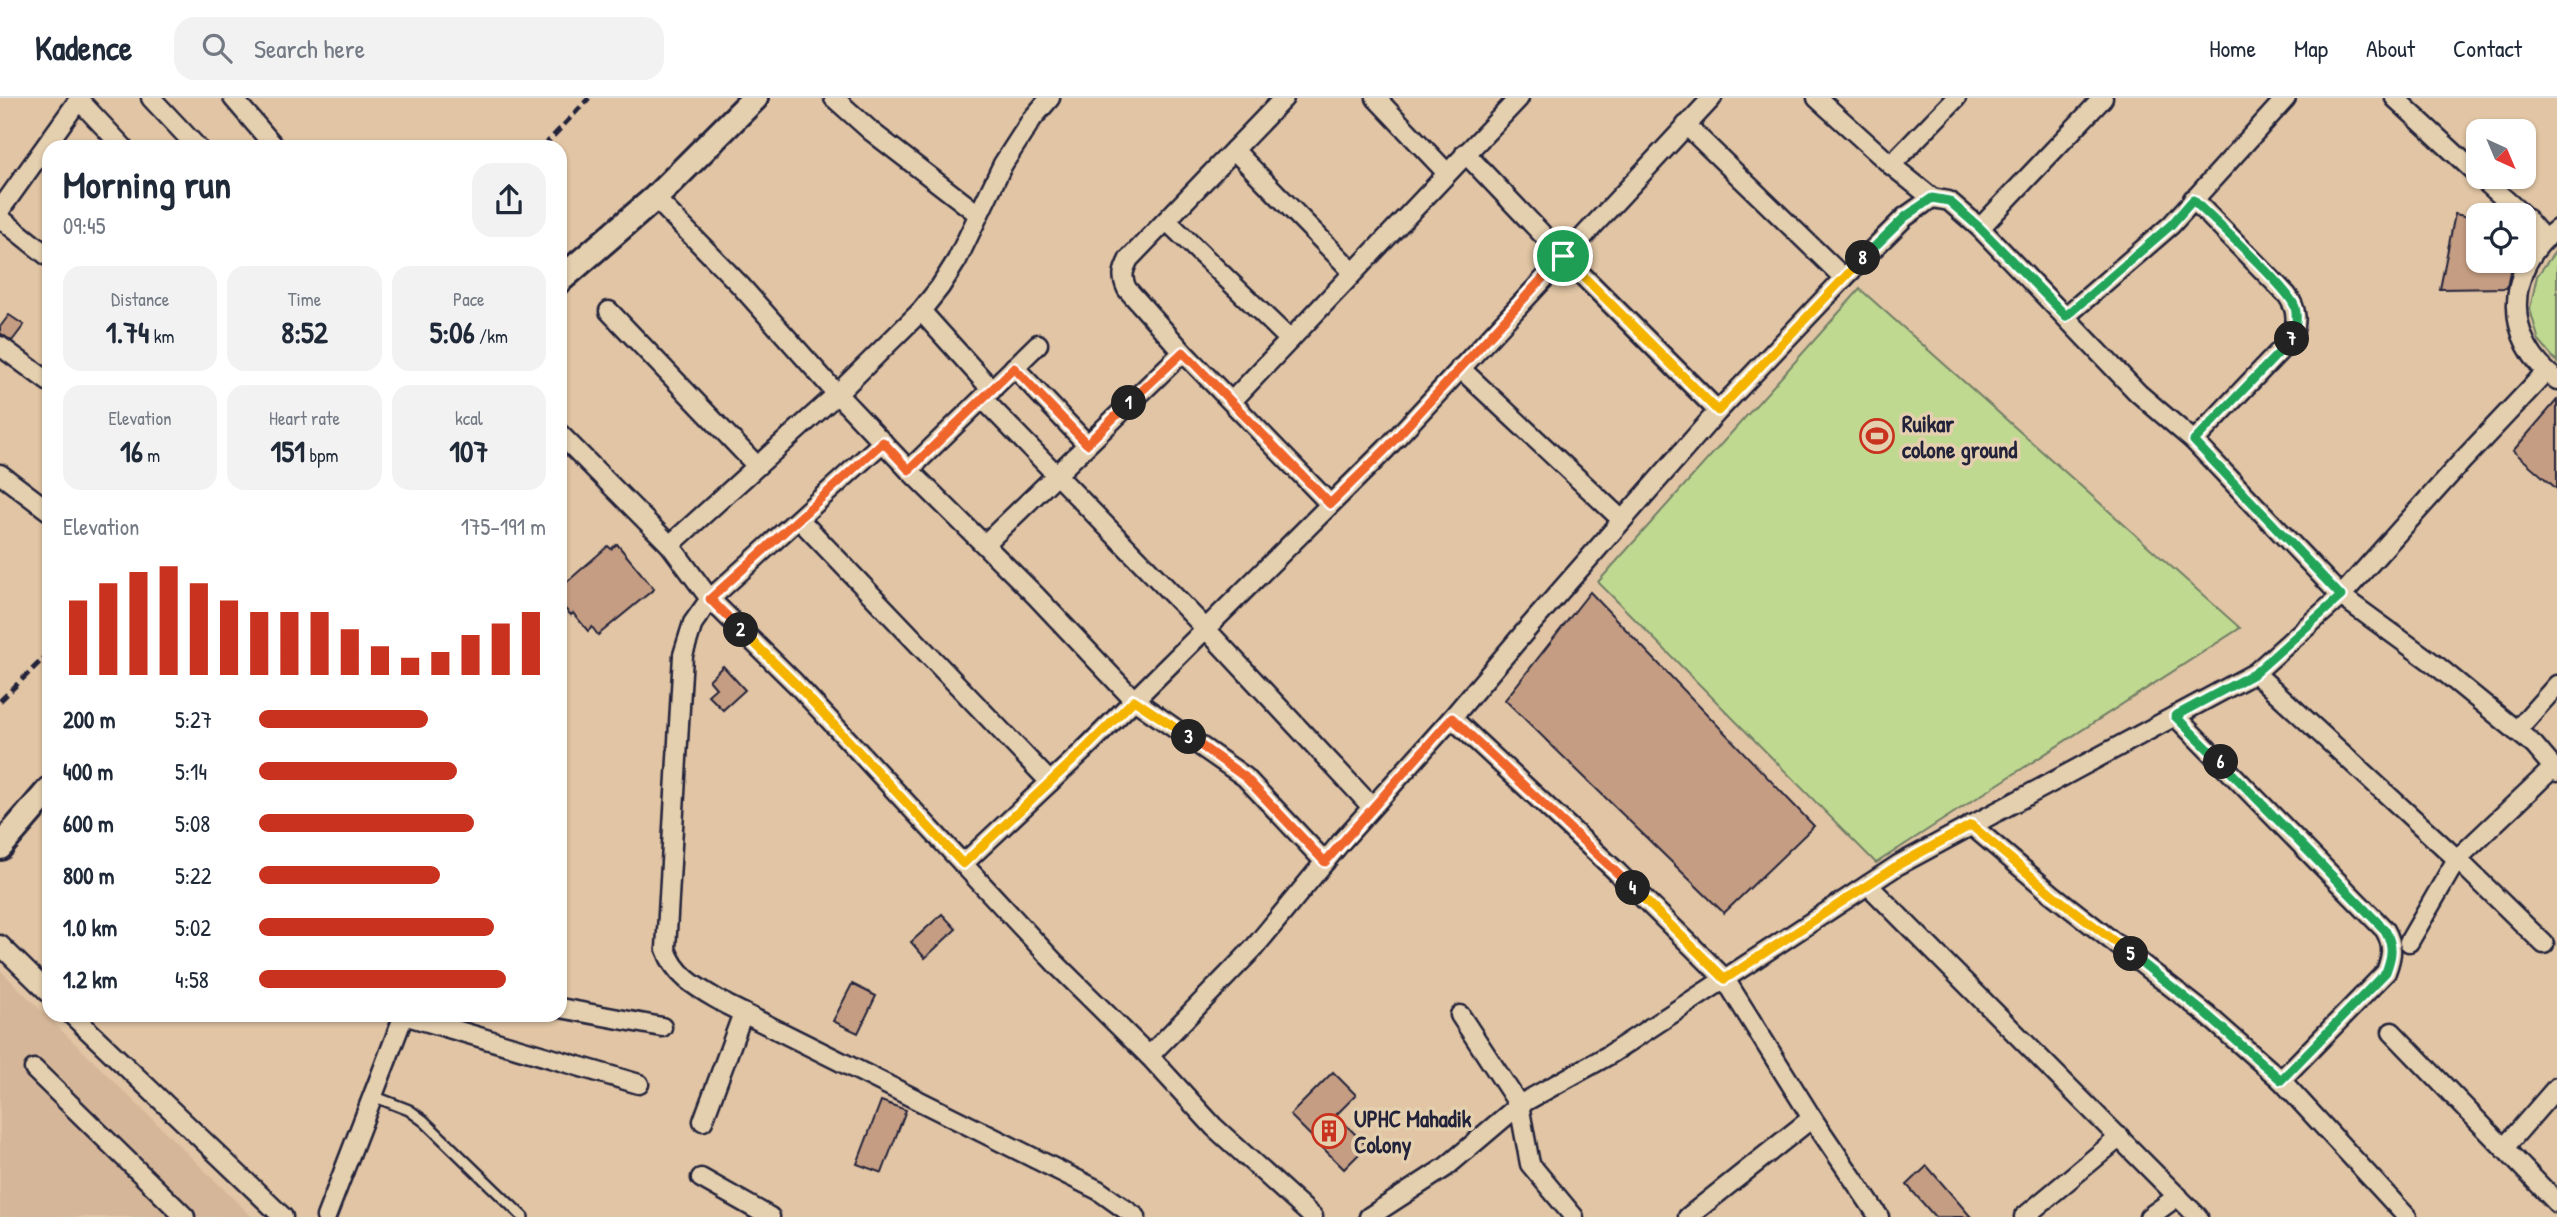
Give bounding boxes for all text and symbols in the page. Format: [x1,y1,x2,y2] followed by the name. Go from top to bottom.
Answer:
[174,17,664,80] search box
[35,26,132,70] text: Kadence
[198,29,236,67] icon: search
[254,31,365,66] text: Search here
[2209,32,2256,64] text: Home
[2294,32,2328,64] text: Map
[2366,32,2415,64] text: About
[2453,32,2522,64] text: Contact
[2466,119,2536,189] north arrow
[2466,119,2536,273] map controls
[63,158,231,210] text: Morning run
[472,163,546,237] button: share
[2466,203,2536,273] button: locate
[63,210,105,241] text: 09:45
[1533,226,1593,286] pin
[1544,237,1582,275] icon: arrive
[1846,240,1881,276] pin: 8
[1858,244,1867,270] text: 8
[111,286,169,312] text: Distance
[288,286,321,312] text: Time
[453,286,485,312] text: Pace
[106,312,149,352] text: 1.74
[281,312,328,352] text: 8:52
[430,312,475,352] text: 5:06
[2274,322,2310,356] pin: 7
[149,323,174,349] text: km
[475,323,508,349] text: /km
[2287,325,2296,351] text: 7
[1112,386,1146,420] pin: 1
[1125,389,1132,415] text: 1
[109,405,172,431] text: Elevation
[269,405,340,431] text: Heart rate
[455,405,483,431] text: kcal
[1902,408,2017,466] place label: Ruikar colone ground
[1858,417,1896,455] sports icon: Ruikar colone ground
[120,431,143,471] text: 16
[271,431,305,471] text: 151
[449,431,488,471] text: 107
[143,442,160,468] text: m
[305,442,338,468] text: bpm
[63,511,139,542] text: Elevation
[461,511,546,542] text: 175–191 m
[724,612,758,648] pin: 2
[736,616,745,642] text: 2
[63,704,115,735] text: 200 m
[175,704,212,735] text: 5:27
[1172,720,1206,754] pin: 3
[1184,723,1193,749] text: 3
[2204,744,2238,780] pin: 6
[2217,748,2224,774] text: 6
[63,756,113,787] text: 400 m
[175,756,207,787] text: 5:14
[63,808,114,839] text: 600 m
[175,808,210,839] text: 5:08
[63,860,115,891] text: 800 m
[175,860,212,891] text: 5:22
[1616,870,1650,906] pin: 4
[1629,874,1636,900] text: 4
[63,912,117,943] text: 1.0 km
[175,912,211,943] text: 5:02
[2114,936,2148,972] pin: 5
[2126,940,2135,966] text: 5
[63,964,118,995] text: 1.2 km
[175,964,209,995] text: 4:58
[1354,1103,1472,1161] place label: UPHC Mahadik Colony
[1310,1112,1348,1150] building icon: UPHC Mahadik Colony

